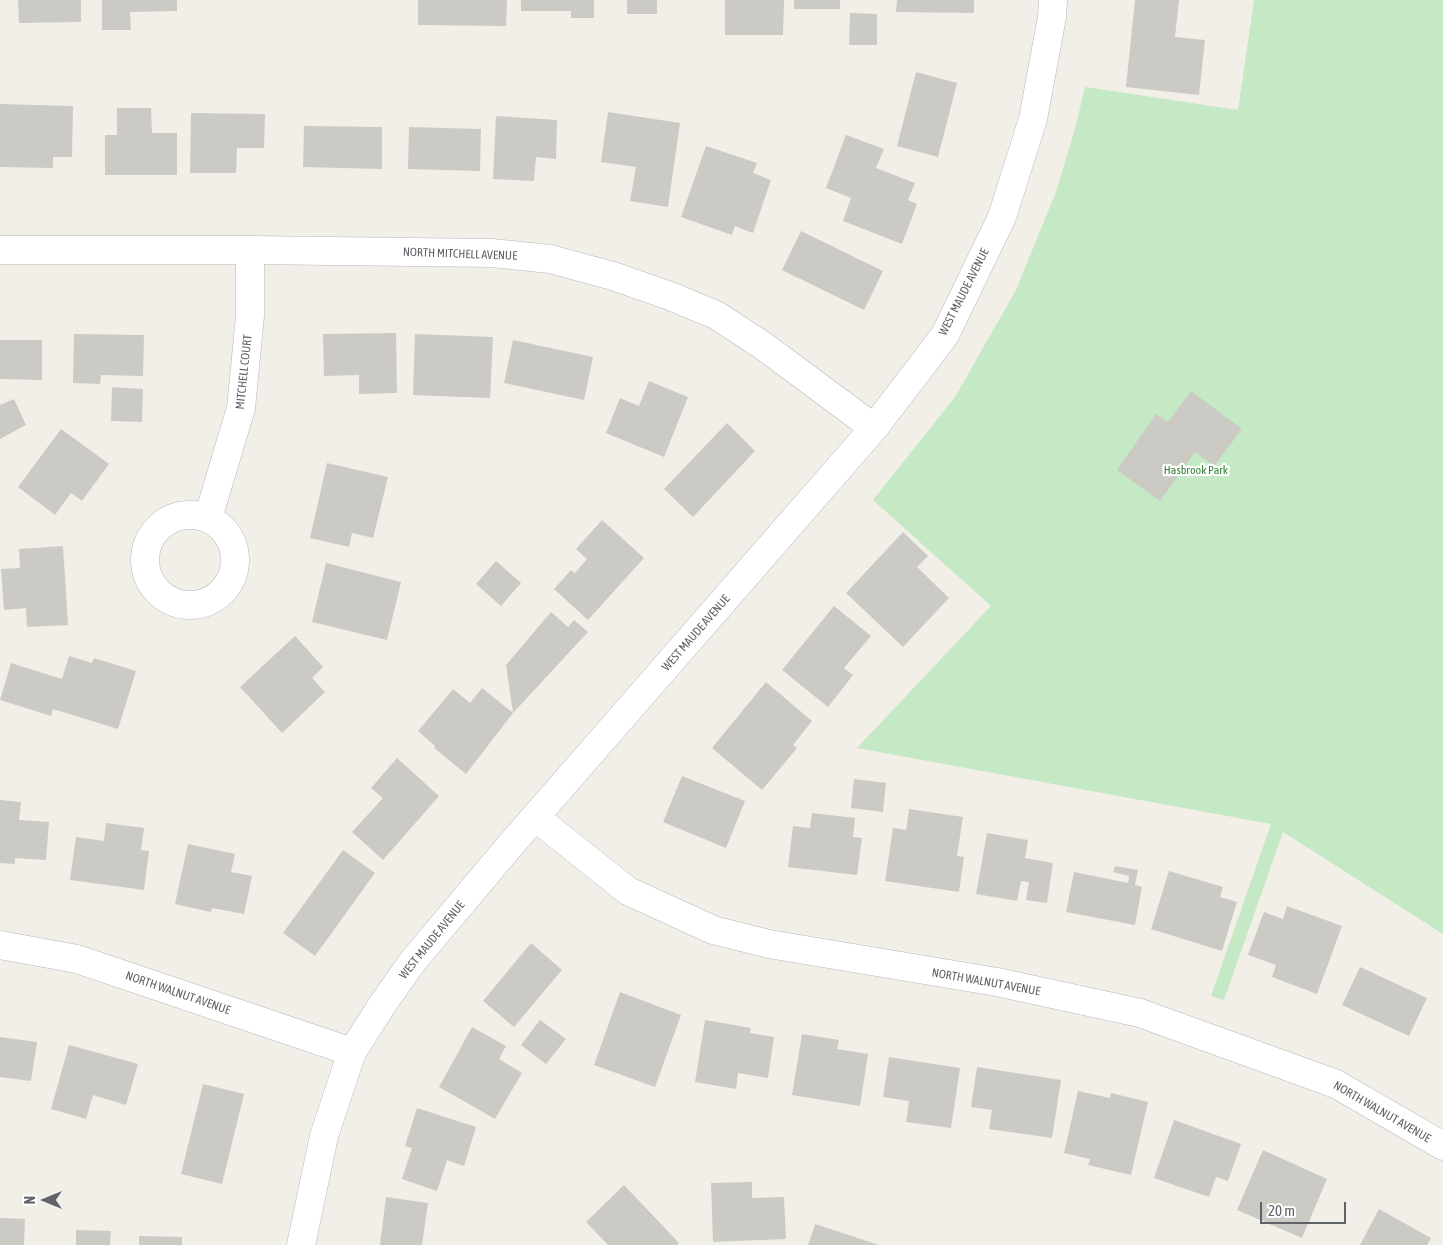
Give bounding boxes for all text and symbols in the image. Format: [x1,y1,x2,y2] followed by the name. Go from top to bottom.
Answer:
[403,245,517,263] street label: NORTH MITCHELL AVENUE
[936,246,992,338] street label: WEST MAUDE AVENUE
[233,334,255,410] street label: MITCHELL COURT
[1164,463,1228,477] park label: Hasbrook Park
[659,592,733,674] street label: WEST MAUDE AVENUE
[396,898,468,982] street label: WEST MAUDE AVENUE
[931,965,1041,999] street label: NORTH WALNUT AVENUE
[124,968,232,1018] street label: NORTH WALNUT AVENUE
[1331,1078,1433,1146] street label: NORTH WALNUT AVENUE
[20,1175,70,1225] north arrow
[1263,1192,1349,1224] scale bar
[22,1196,38,1204] text: N
[1268,1202,1295,1219] text: 20 m

